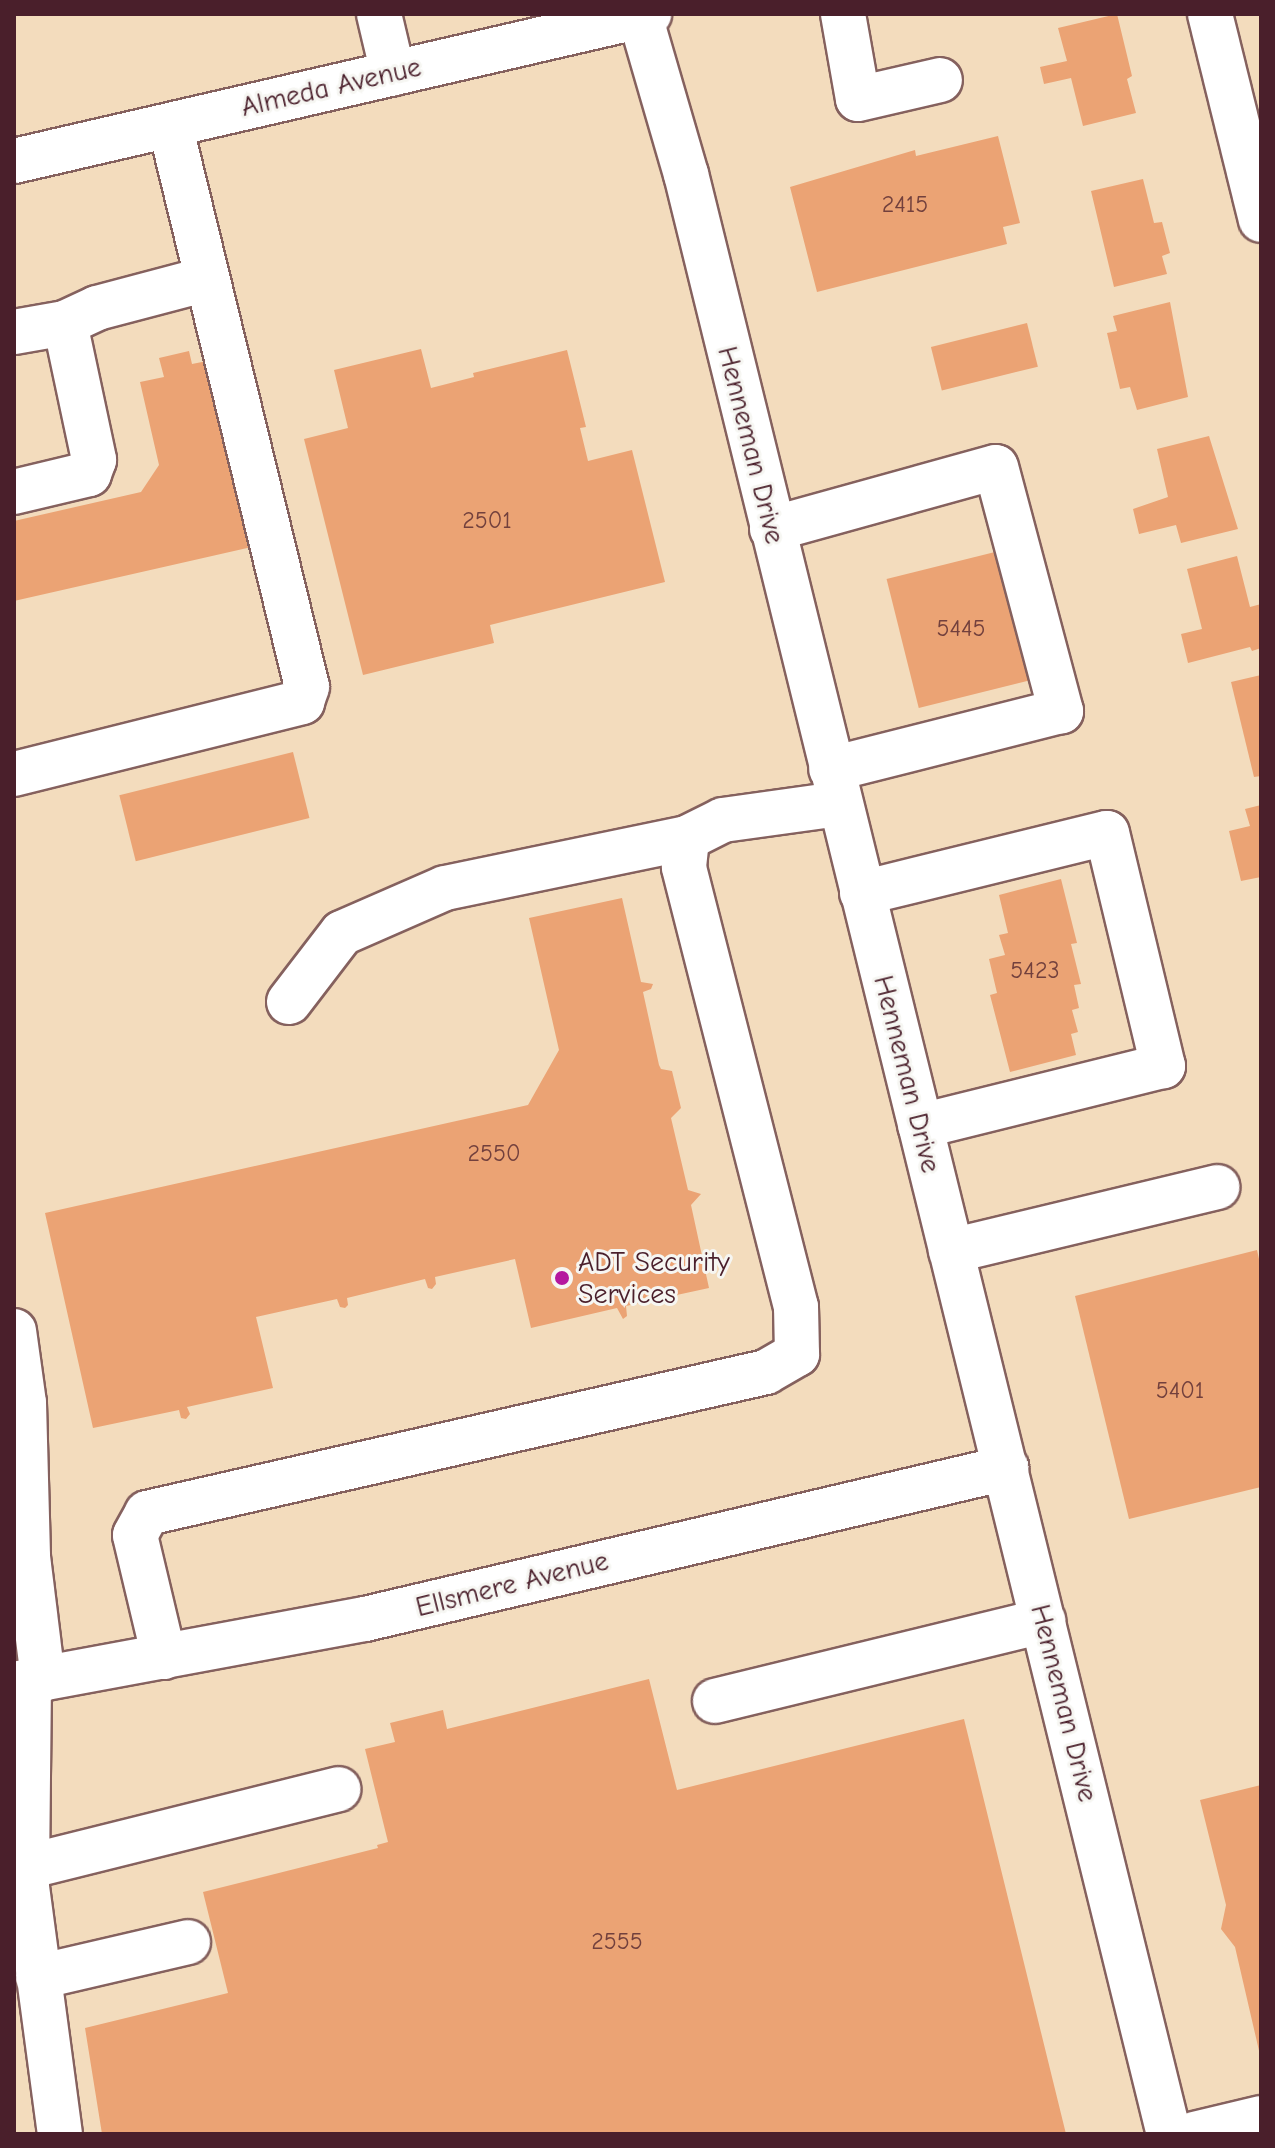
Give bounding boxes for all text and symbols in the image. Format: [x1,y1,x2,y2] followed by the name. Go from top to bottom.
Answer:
[238,50,424,124] street label: Almeda Avenue
[882,191,928,219] house number: 2415
[710,343,792,547] street label: Henneman Drive
[462,507,512,535] house number: 2501
[936,615,986,643] house number: 5445
[1010,957,1060,985] house number: 5423
[866,972,948,1176] street label: Henneman Drive
[467,1140,521,1168] house number: 2550
[578,1245,730,1311] place label: ADT Security Services
[553,1269,571,1287] marker: ADT Security Services
[1156,1377,1204,1405] house number: 5401
[412,1544,612,1624] street label: Ellsmere Avenue
[1023,1601,1105,1805] street label: Henneman Drive
[591,1928,643,1956] house number: 2555

